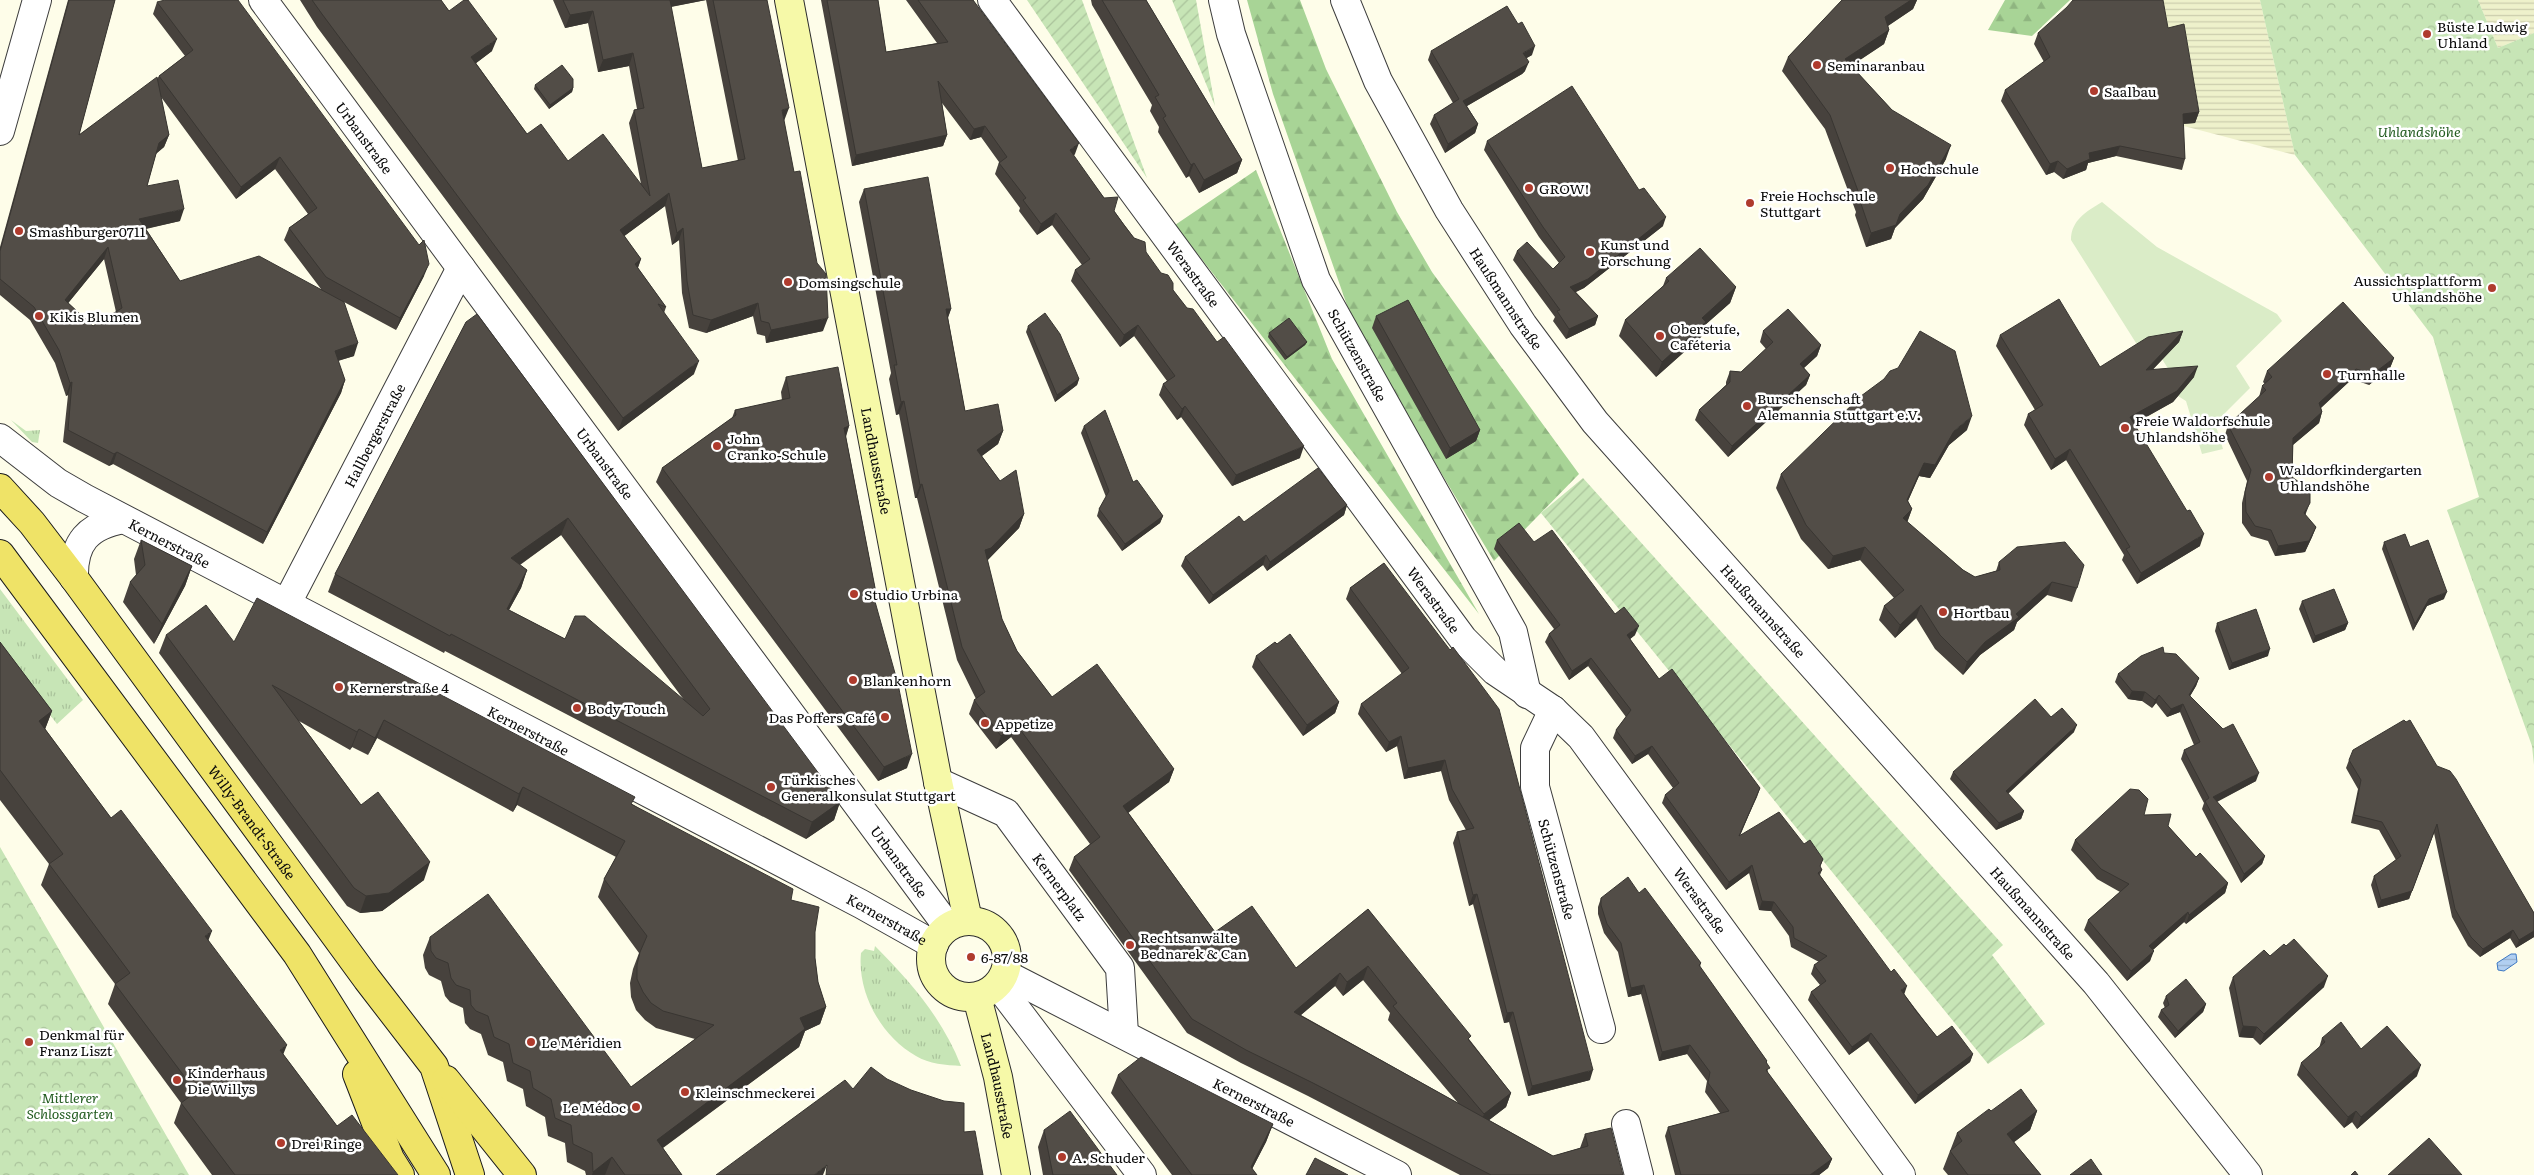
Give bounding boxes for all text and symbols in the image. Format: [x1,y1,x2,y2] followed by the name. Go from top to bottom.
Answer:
[2437,16,2528,52] place label: Büste Ludwig Uhland
[2421,28,2433,40] marker: Büste Ludwig Uhland
[1827,55,1925,75] place label: Seminaranbau
[1811,59,1823,71] marker: Seminaranbau
[2104,81,2157,101] place label: Saalbau
[2088,85,2100,97] marker: Saalbau
[331,97,398,178] street label: Urbanstraße
[2377,121,2461,141] park label: Uhlandshöhe
[1900,158,1979,178] place label: Hochschule
[1884,162,1896,174] marker: Hochschule
[1539,178,1589,198] place label: GROW!
[1523,182,1535,194] marker: GROW!
[1760,185,1875,221] place label: Freie Hochschule Stuttgart
[1744,197,1756,209] marker: Freie Hochschule Stuttgart
[29,221,146,241] place label: Smashburger0711
[13,225,25,237] marker: Smashburger0711
[1600,234,1671,270] place label: Kunst und Forschung
[1163,236,1225,311] street label: Werastraße
[1465,243,1548,354] street label: Haußmannstraße
[1584,246,1596,258] marker: Kunst und Forschung
[2354,270,2482,306] place label: Aussichtsplattform Uhlandshöhe
[798,272,901,292] place label: Domsingschule
[782,276,794,288] marker: Domsingschule
[2486,282,2498,294] marker: Aussichtsplattform Uhlandshöhe
[1324,305,1392,405] street label: Schützenstraße
[49,306,139,326] place label: Kikis Blumen
[33,310,45,322] marker: Kikis Blumen
[1670,318,1740,354] place label: Oberstufe, Caféteria
[1654,330,1666,342] marker: Oberstufe, Caféteria
[2337,364,2405,384] place label: Turnhalle
[2321,368,2333,380] marker: Turnhalle
[339,380,409,491] street label: Hallbergerstraße
[1757,388,1921,424] place label: Burschenschaft Alemannia Stuttgart e.V.
[1741,400,1753,412] marker: Burschenschaft Alemannia Stuttgart e.V.
[857,406,897,516] street label: Landhausstraße
[2135,410,2270,446] place label: Freie Waldorfschule Uhlandshöhe
[2119,422,2131,434] marker: Freie Waldorfschule Uhlandshöhe
[572,423,639,503] street label: Urbanstraße
[727,428,826,464] place label: John Cranko-Schule
[711,440,723,452] marker: John Cranko-Schule
[2279,459,2422,495] place label: Waldorfkindergarten Uhlandshöhe
[2263,471,2275,483] marker: Waldorfkindergarten Uhlandshöhe
[125,513,214,572] street label: Kernerstraße
[1716,559,1810,662] street label: Haußmannstraße
[1403,562,1465,637] street label: Werastraße
[864,584,959,604] place label: Studio Urbina
[848,588,860,600] marker: Studio Urbina
[1953,602,2010,622] place label: Hortbau
[1937,606,1949,618] marker: Hortbau
[863,670,952,690] place label: Blankenhorn
[847,674,859,686] marker: Blankenhorn
[349,677,449,697] place label: Kernerstraße 4
[333,681,345,693] marker: Kernerstraße 4
[587,698,666,718] place label: Body Touch
[484,701,573,760] street label: Kernerstraße
[571,702,583,714] marker: Body Touch
[769,707,875,727] place label: Das Poffers Café
[879,711,891,723] marker: Das Poffers Café
[995,713,1054,733] place label: Appetize
[979,717,991,729] marker: Appetize
[204,761,301,883] street label: Willy-Brandt-Straße
[781,769,956,805] place label: Türkisches Generalkonsulat Stuttgart
[765,781,777,793] marker: Türkisches Generalkonsulat Stuttgart
[1534,816,1581,922] street label: Schützenstraße
[866,821,933,901] street label: Urbanstraße
[1028,848,1092,925] street label: Kernerplatz
[1986,861,2080,964] street label: Haußmannstraße
[1669,863,1731,937] street label: Werastraße
[843,888,931,949] street label: Kernerstraße
[1140,927,1247,963] place label: Rechtsanwälte Bednarek & Can
[1124,939,1136,951] marker: Rechtsanwälte Bednarek & Can
[981,947,1028,967] place label: 6-87/88
[965,951,977,963] marker: 6-87/88
[39,1024,124,1060] place label: Denkmal für Franz Liszt
[977,1030,1019,1140] street label: Landhausstraße
[541,1032,622,1052] place label: Le Méridien
[23,1036,35,1048] marker: Denkmal für Franz Liszt
[525,1036,537,1048] marker: Le Méridien
[187,1062,265,1098] place label: Kinderhaus Die Willys
[1210,1072,1299,1131] street label: Kernerstraße
[171,1074,183,1086] marker: Kinderhaus Die Willys
[695,1082,815,1102] place label: Kleinschmeckerei
[679,1086,691,1098] marker: Kleinschmeckerei
[27,1087,114,1123] park label: Mittlerer Schlossgarten
[562,1097,626,1117] place label: Le Médoc
[630,1101,642,1113] marker: Le Médoc
[291,1133,362,1153] place label: Drei Ringe
[275,1137,287,1149] marker: Drei Ringe
[1072,1147,1145,1167] place label: A. Schuder
[1056,1151,1068,1163] marker: A. Schuder

